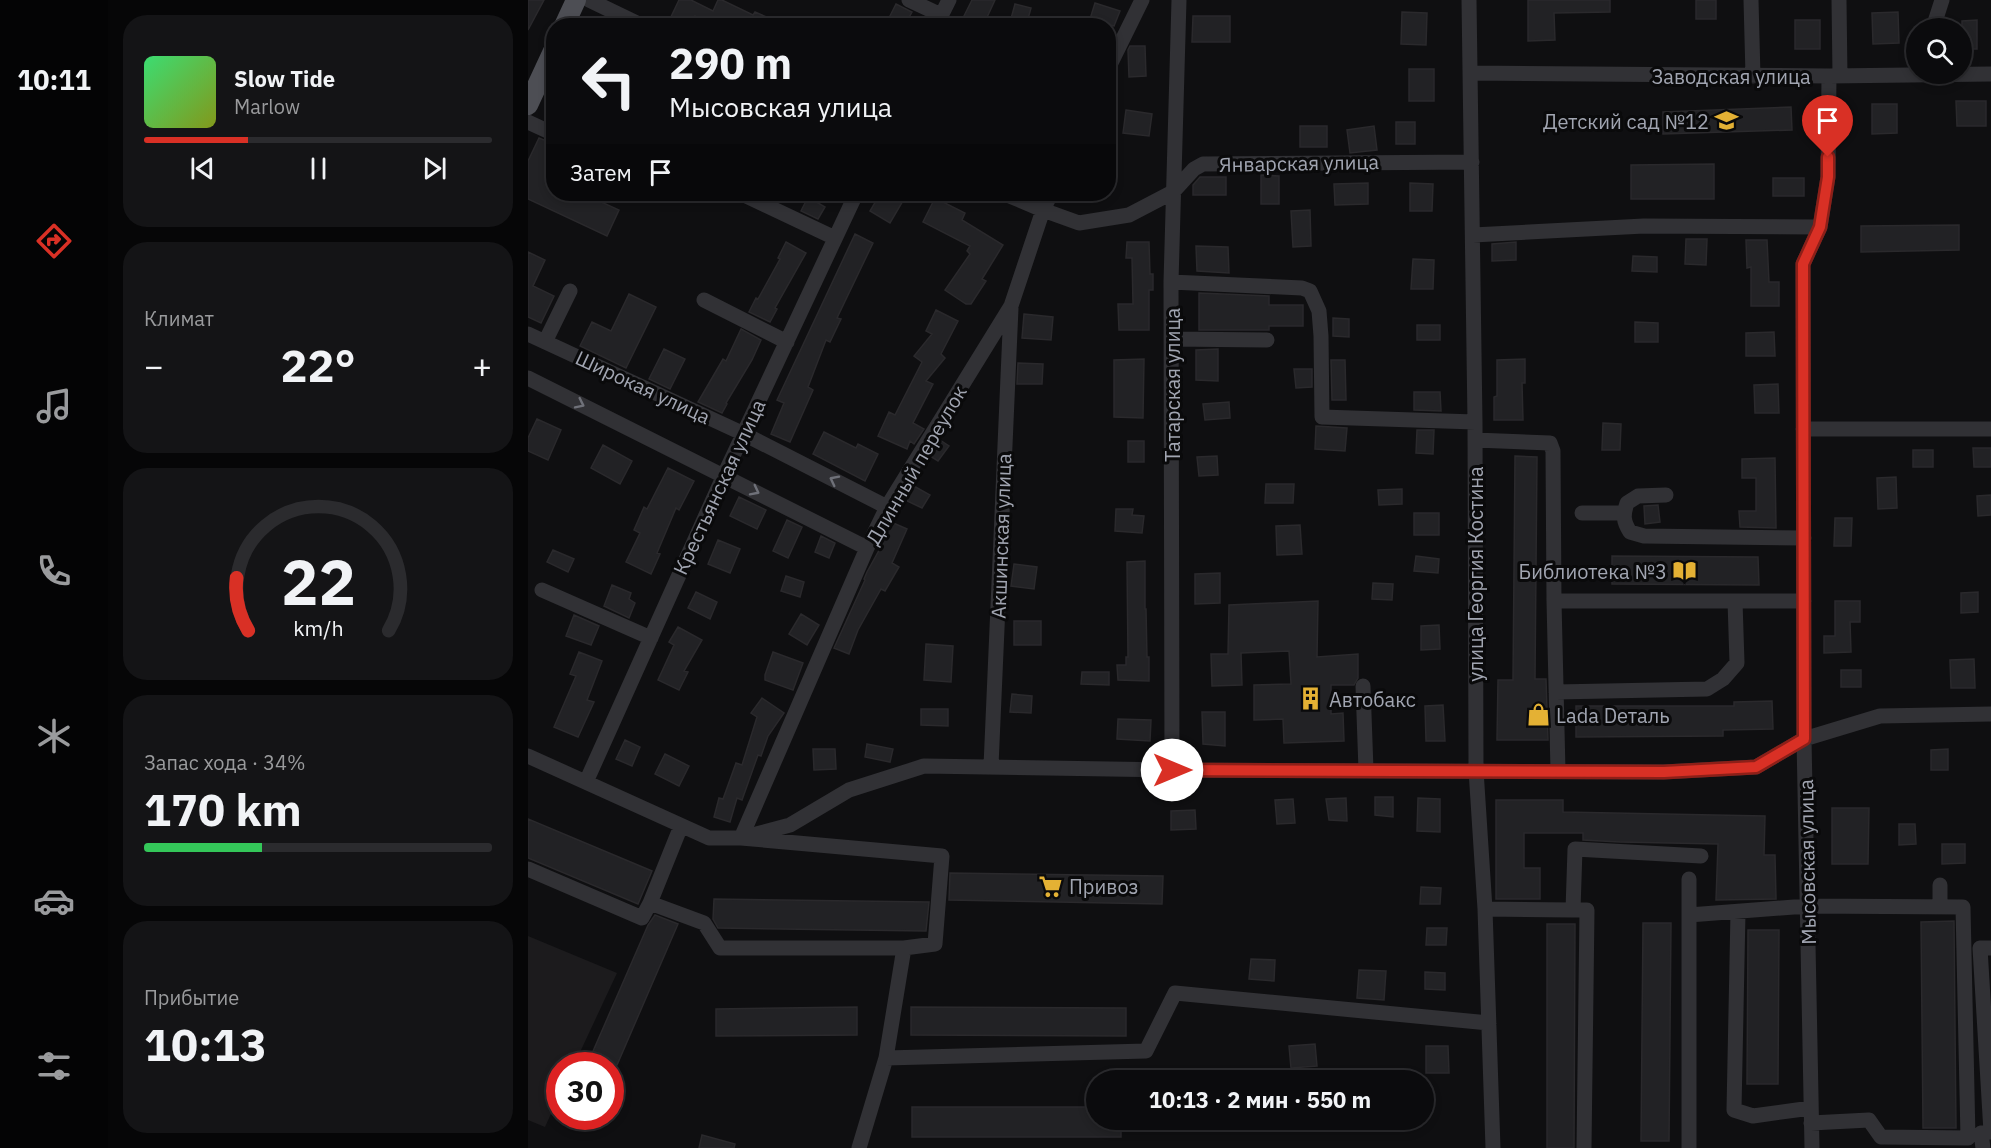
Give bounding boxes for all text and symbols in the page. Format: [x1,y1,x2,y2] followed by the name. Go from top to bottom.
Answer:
[1906,18,1972,84] map controls
[1906,18,1972,84] button: search
[669,36,792,91] text: 290 m
[570,42,648,120] icon: left
[17,62,91,97] text: 10:11
[1651,63,1811,90] street label: Заводская улица
[234,64,335,93] text: Slow Tide
[669,89,892,124] text: Мысовская улица
[234,93,300,120] text: Marlow
[1802,95,1853,157] pin
[1811,104,1844,137] icon: arrive
[1543,108,1709,135] place label: Детский сад №12
[1714,108,1740,134] school or university icon: Детский сад №12
[1219,148,1380,178] street label: Январская улица
[186,152,219,185] icon: previous
[302,152,335,185] icon: pause
[418,152,451,185] icon: next
[644,156,677,189] icon: arrive
[570,158,632,187] text: Затем
[33,220,75,262] icon: directions
[144,305,214,332] text: Климат
[1159,308,1186,462] street label: Татарская улица
[280,336,356,394] text: 22°
[144,344,164,387] text: −
[472,344,492,387] text: +
[571,344,715,430] street label: Широкая улица
[859,380,973,550] street label: Длинный переулок
[33,385,75,427] icon: music
[666,395,772,579] street label: Крестьянская улица
[574,397,585,408] one-way arrow
[985,452,1017,619] street label: Акшинская улица
[1462,466,1489,682] street label: улица Георгия Костина
[830,476,841,487] one-way arrow
[749,483,760,495] one-way arrow
[281,541,355,622] text: 22
[33,550,75,592] icon: phone
[1518,558,1667,585] place label: Библиотека №3
[1672,558,1698,584] library icon: Библиотека №3
[293,614,343,642] text: km/h
[1298,686,1324,712] building icon: Автобакс
[1329,686,1416,713] place label: Автобакс
[1525,702,1551,728] shop icon: Lada Dеталь
[1556,702,1670,729] place label: Lada Dеталь
[33,715,75,757] icon: climate
[1140,738,1204,802] position arrow
[144,749,306,776] text: Запас хода · 34%
[1792,779,1822,945] street label: Мысовская улица
[144,780,302,838] text: 170 km
[1038,873,1064,899] supermarket icon: Привоз
[1069,873,1138,900] place label: Привоз
[33,880,75,922] icon: car
[144,984,239,1011] text: Прибытие
[144,1015,267,1073] text: 10:13
[33,1045,75,1087] icon: filters
[546,1052,624,1130] speed limit sign: 30
[1149,1085,1371,1114] text: 10:13 · 2 мин · 550 m

